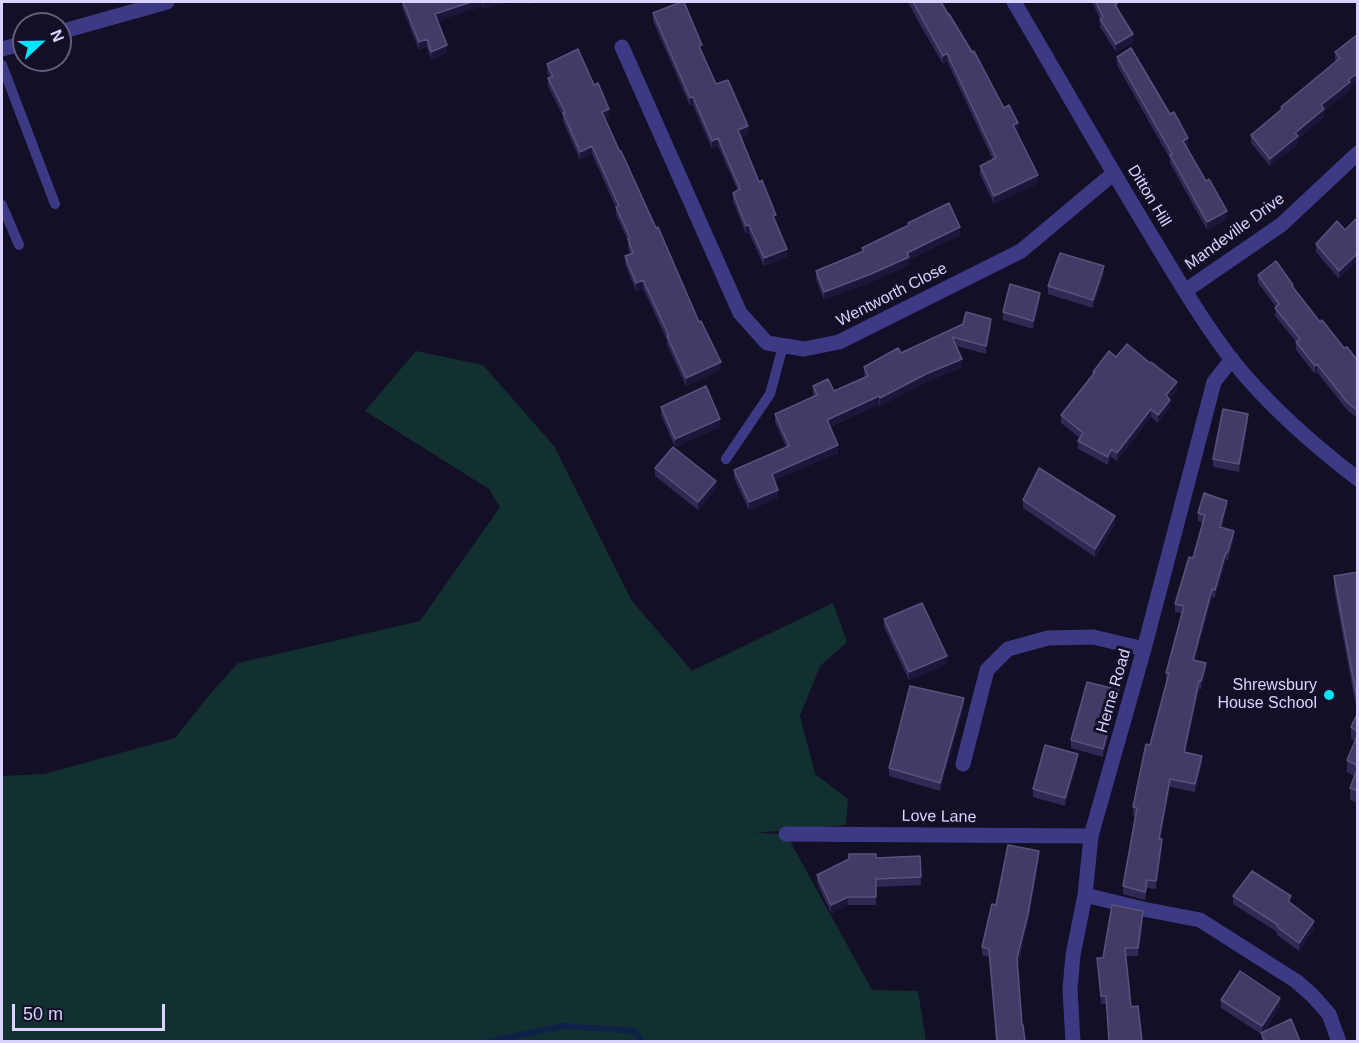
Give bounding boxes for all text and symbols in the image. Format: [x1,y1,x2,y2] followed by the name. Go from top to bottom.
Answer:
[12,12,72,72] north arrow
[47,27,67,44] text: N
[1123,162,1175,230] street label: Ditton Hill
[1182,189,1288,275] street label: Mandeville Drive
[833,259,951,331] street label: Wentworth Close
[1093,647,1135,735] street label: Herne Road
[1217,676,1317,714] place label: Shrewsbury House School
[1322,688,1336,702] marker: Shrewsbury House School
[901,807,977,827] street label: Love Lane
[15,992,168,1030] scale bar
[23,1004,63,1024] text: 50 m

